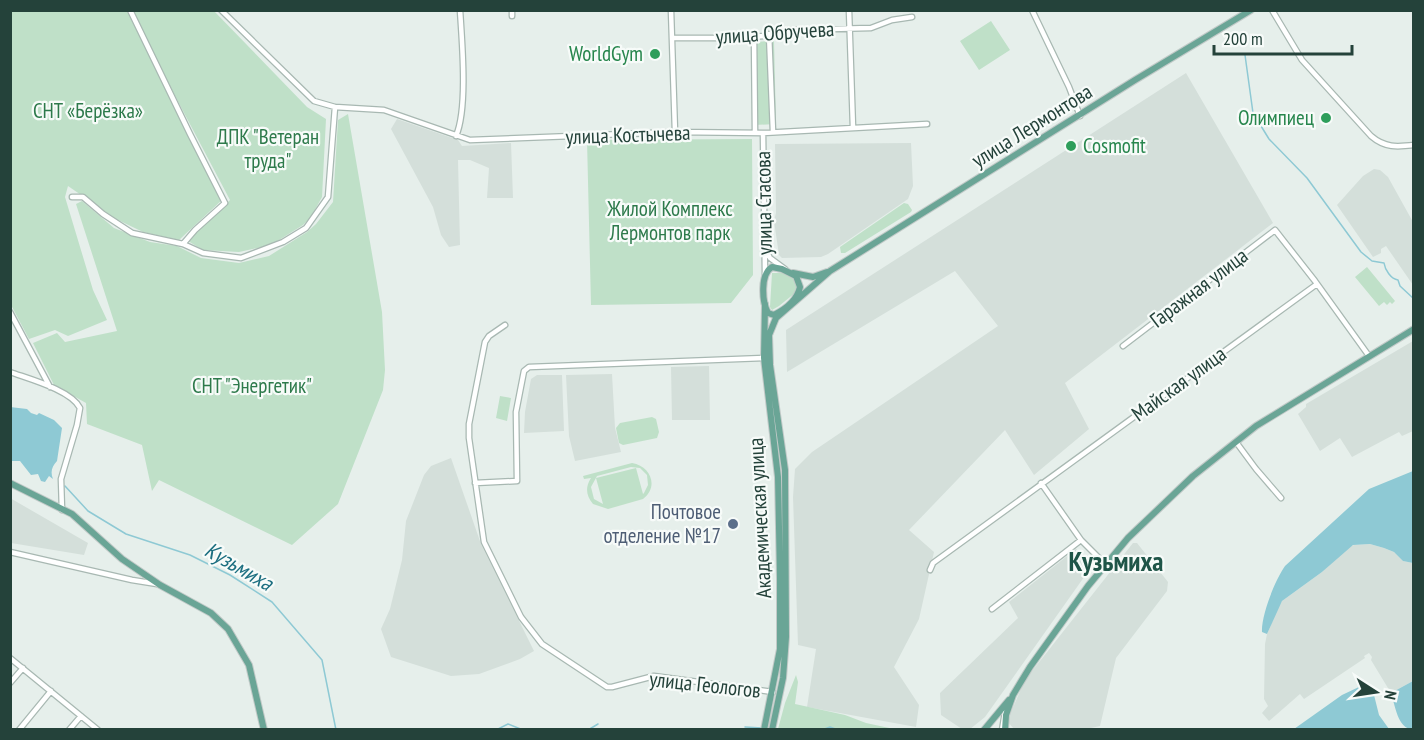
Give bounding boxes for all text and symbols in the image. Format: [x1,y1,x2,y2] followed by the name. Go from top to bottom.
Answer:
[715,15,835,50] street label: улица Обручева
[1214,18,1352,56] scale bar
[1223,27,1263,50] text: 200 m
[569,40,643,67] place label: WorldGym
[648,47,662,61] marker: WorldGym
[966,78,1097,173] street label: улица Лермонтова
[33,97,143,124] park label: СНТ «Берёзка»
[1238,104,1314,131] place label: Олимпиец
[1319,111,1333,125] marker: Олимпиец
[565,119,691,150] street label: улица Костычева
[217,123,319,174] park label: ДПК "Ветеран труда"
[1083,132,1146,159] place label: Cosmofit
[1064,139,1078,153] marker: Cosmofit
[749,151,778,255] street label: улица Стасова
[606,195,733,246] park label: Жилой Комплекс Лермонтов парк
[1144,242,1253,333] street label: Гаражная улица
[1126,340,1231,427] street label: Майская улица
[192,372,312,399] park label: СНТ "Энергетик"
[742,437,777,599] street label: Академическая улица
[603,498,721,549] place label: Почтовое отделение №17
[726,517,740,531] marker: Почтовое отделение №17
[200,535,279,597] water label: Кузьмиха
[1068,544,1164,578] district label: Кузьмиха
[1346,662,1406,722] north arrow
[648,665,762,704] street label: улица Геологов
[1380,689,1401,701] text: N

